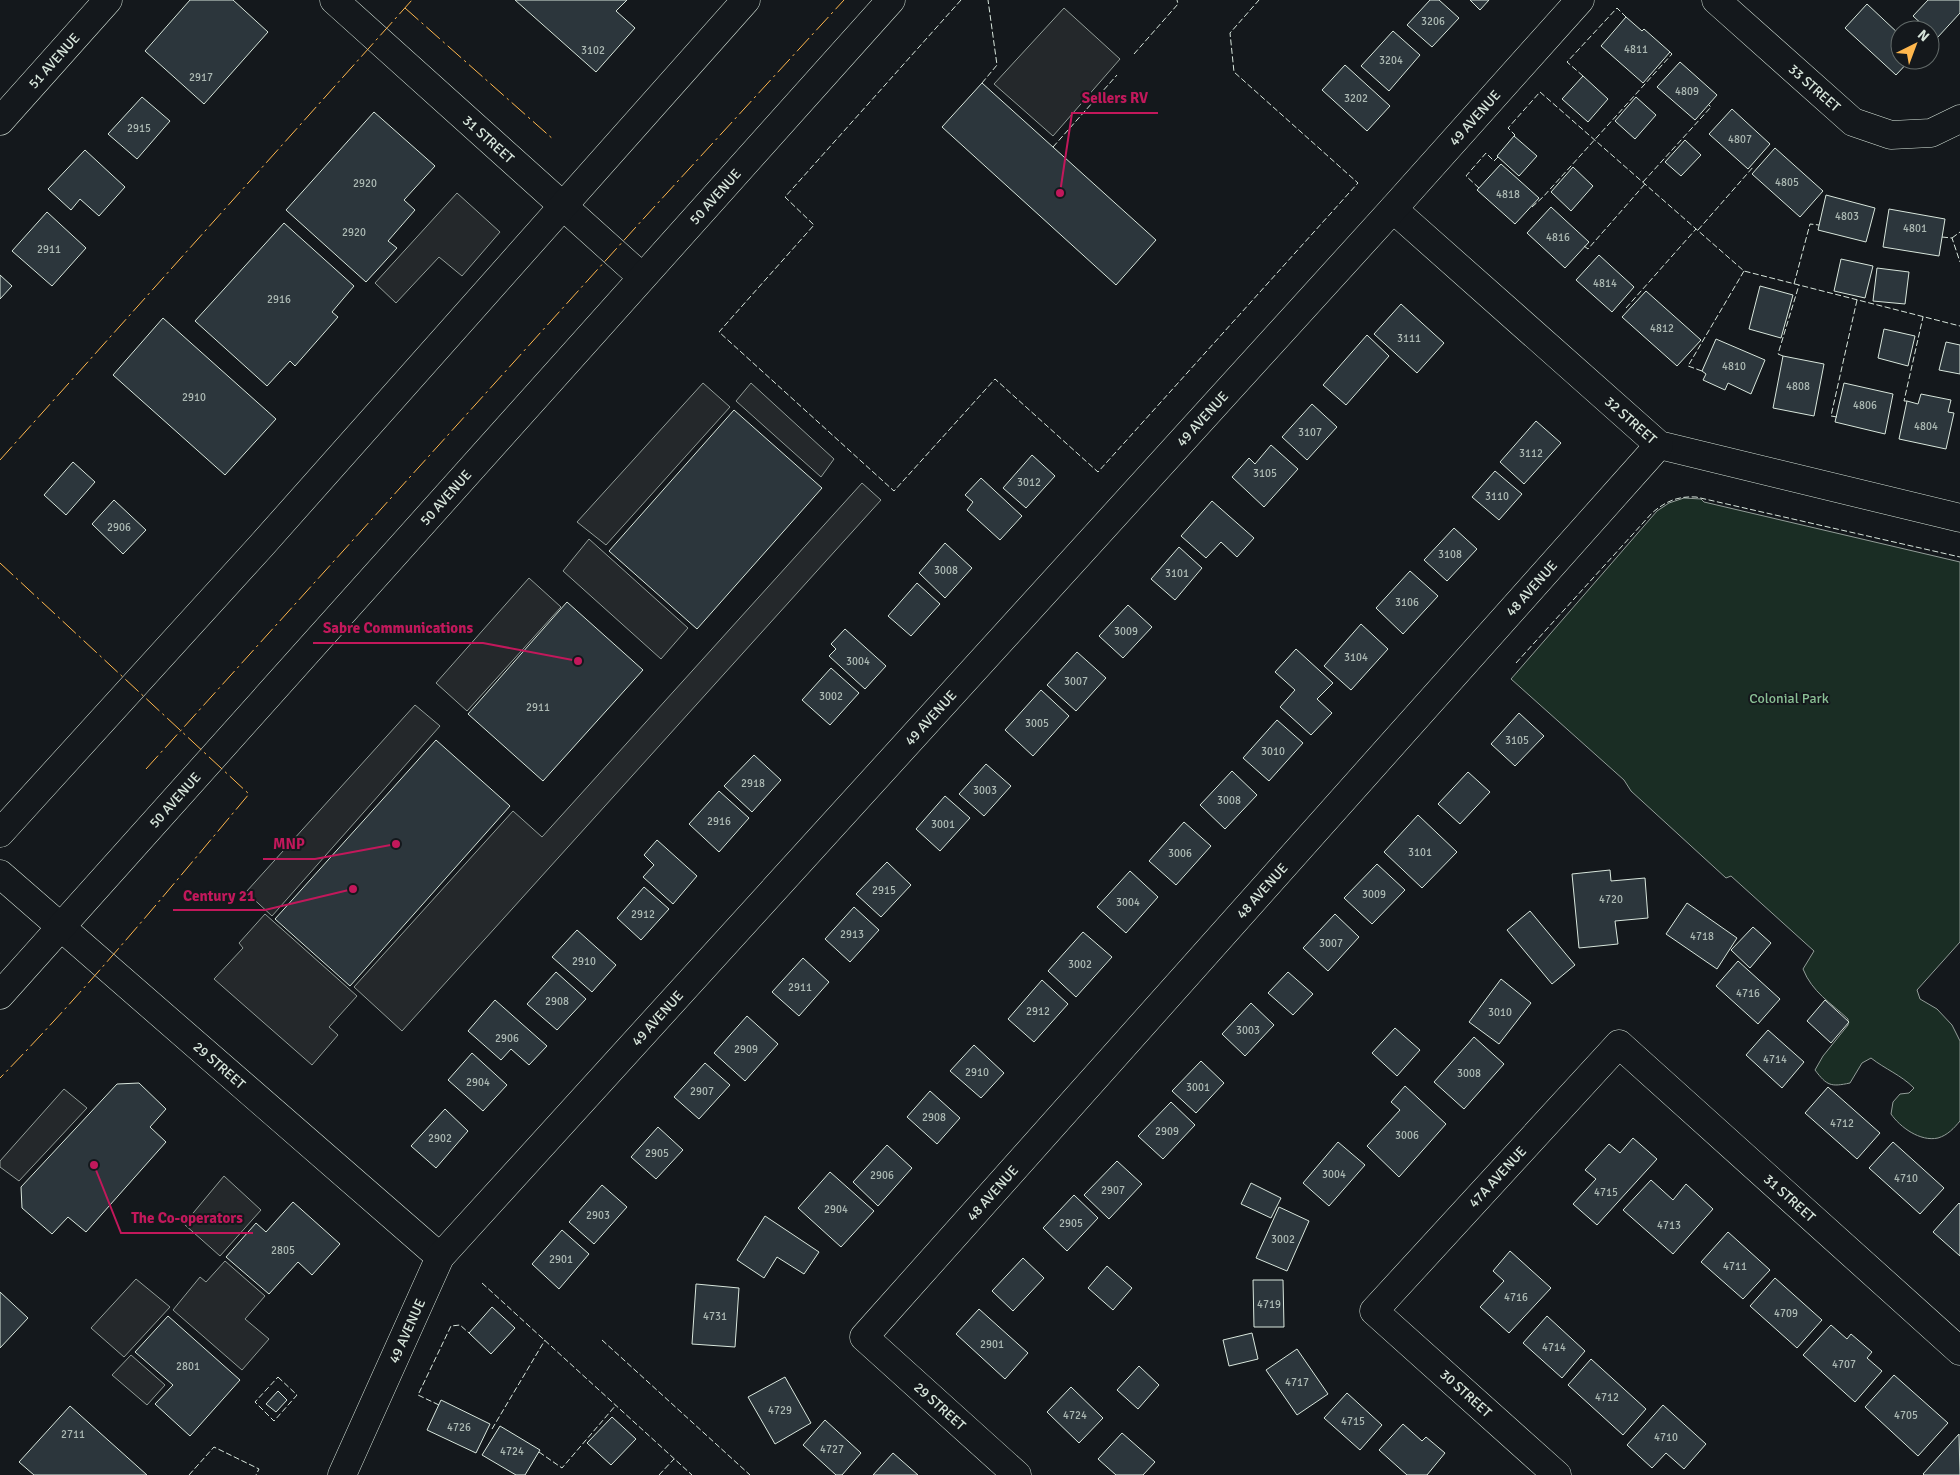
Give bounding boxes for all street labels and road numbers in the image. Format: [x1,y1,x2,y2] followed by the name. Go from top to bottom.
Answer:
[25,29,84,92] street label: 51 AVENUE
[1785,61,1844,116] street label: 33 STREET
[1446,87,1504,149] street label: 49 AVENUE
[459,112,518,167] street label: 31 STREET
[686,165,745,228] street label: 50 AVENUE
[1173,388,1232,450] street label: 49 AVENUE
[1601,393,1660,448] street label: 32 STREET
[417,466,475,529] street label: 50 AVENUE
[1502,557,1561,620] street label: 48 AVENUE
[901,687,960,749] street label: 49 AVENUE
[146,769,205,831] street label: 50 AVENUE
[1233,860,1292,922] street label: 48 AVENUE
[628,987,687,1050] street label: 49 AVENUE
[190,1038,249,1093] street label: 29 STREET
[1465,1143,1530,1211] street label: 47A AVENUE
[963,1162,1022,1225] street label: 48 AVENUE
[1760,1171,1819,1226] street label: 31 STREET
[385,1296,429,1366] street label: 49 AVENUE
[1436,1366,1495,1421] street label: 30 STREET
[910,1379,969,1434] street label: 29 STREET

